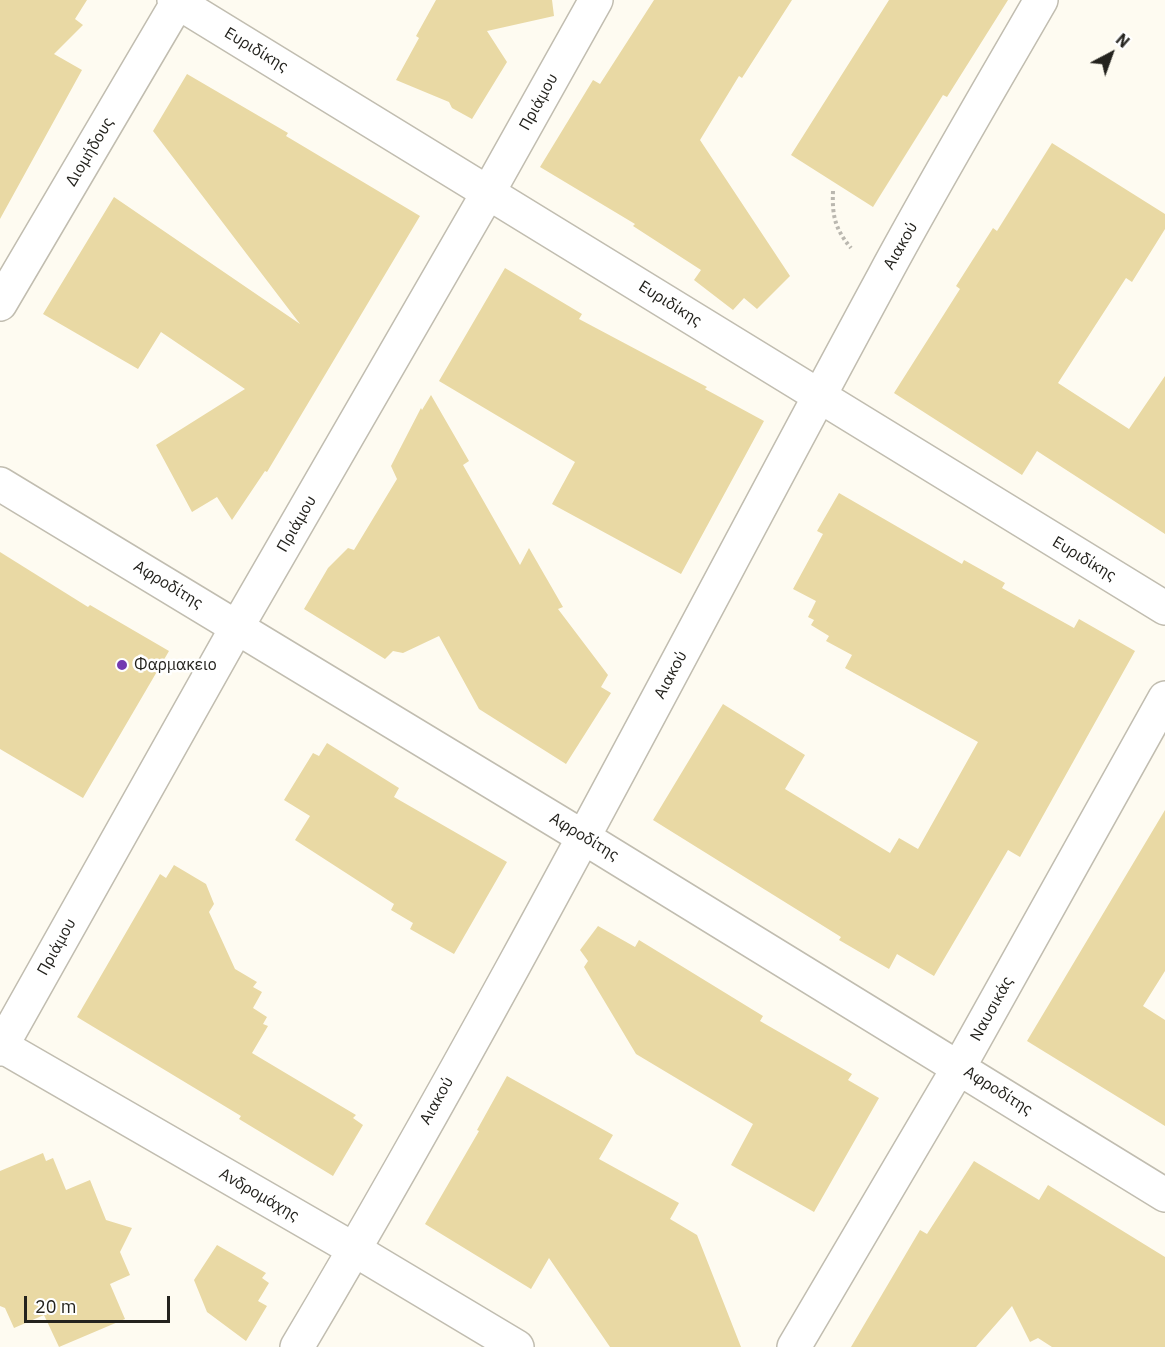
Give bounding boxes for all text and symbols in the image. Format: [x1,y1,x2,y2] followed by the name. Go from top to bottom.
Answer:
[221,23,291,77] street label: Ευριδίκης
[1081,24,1141,84] north arrow
[1112,29,1134,52] text: N
[516,70,562,134] street label: Πριάμου
[62,114,118,190] street label: Διομήδους
[880,219,922,273] street label: Αιακού
[635,277,705,331] street label: Ευριδίκης
[273,492,321,556] street label: Πριάμου
[1049,532,1119,586] street label: Ευριδίκης
[130,557,206,613] street label: Αφροδίτης
[650,648,692,702] street label: Αιακού
[134,655,217,675] place label: Φαρμακειο
[115,658,129,672] marker: Φαρμακειο
[546,809,622,865] street label: Αφροδίτης
[34,915,80,979] street label: Πριάμου
[966,973,1018,1045] street label: Ναυσικάς
[960,1062,1036,1120] street label: Αφροδίτης
[416,1074,458,1128] street label: Αιακού
[216,1164,302,1226] street label: Ανδρομάχης
[27,1284,172,1322] scale bar
[35,1295,77,1318] text: 20 m

